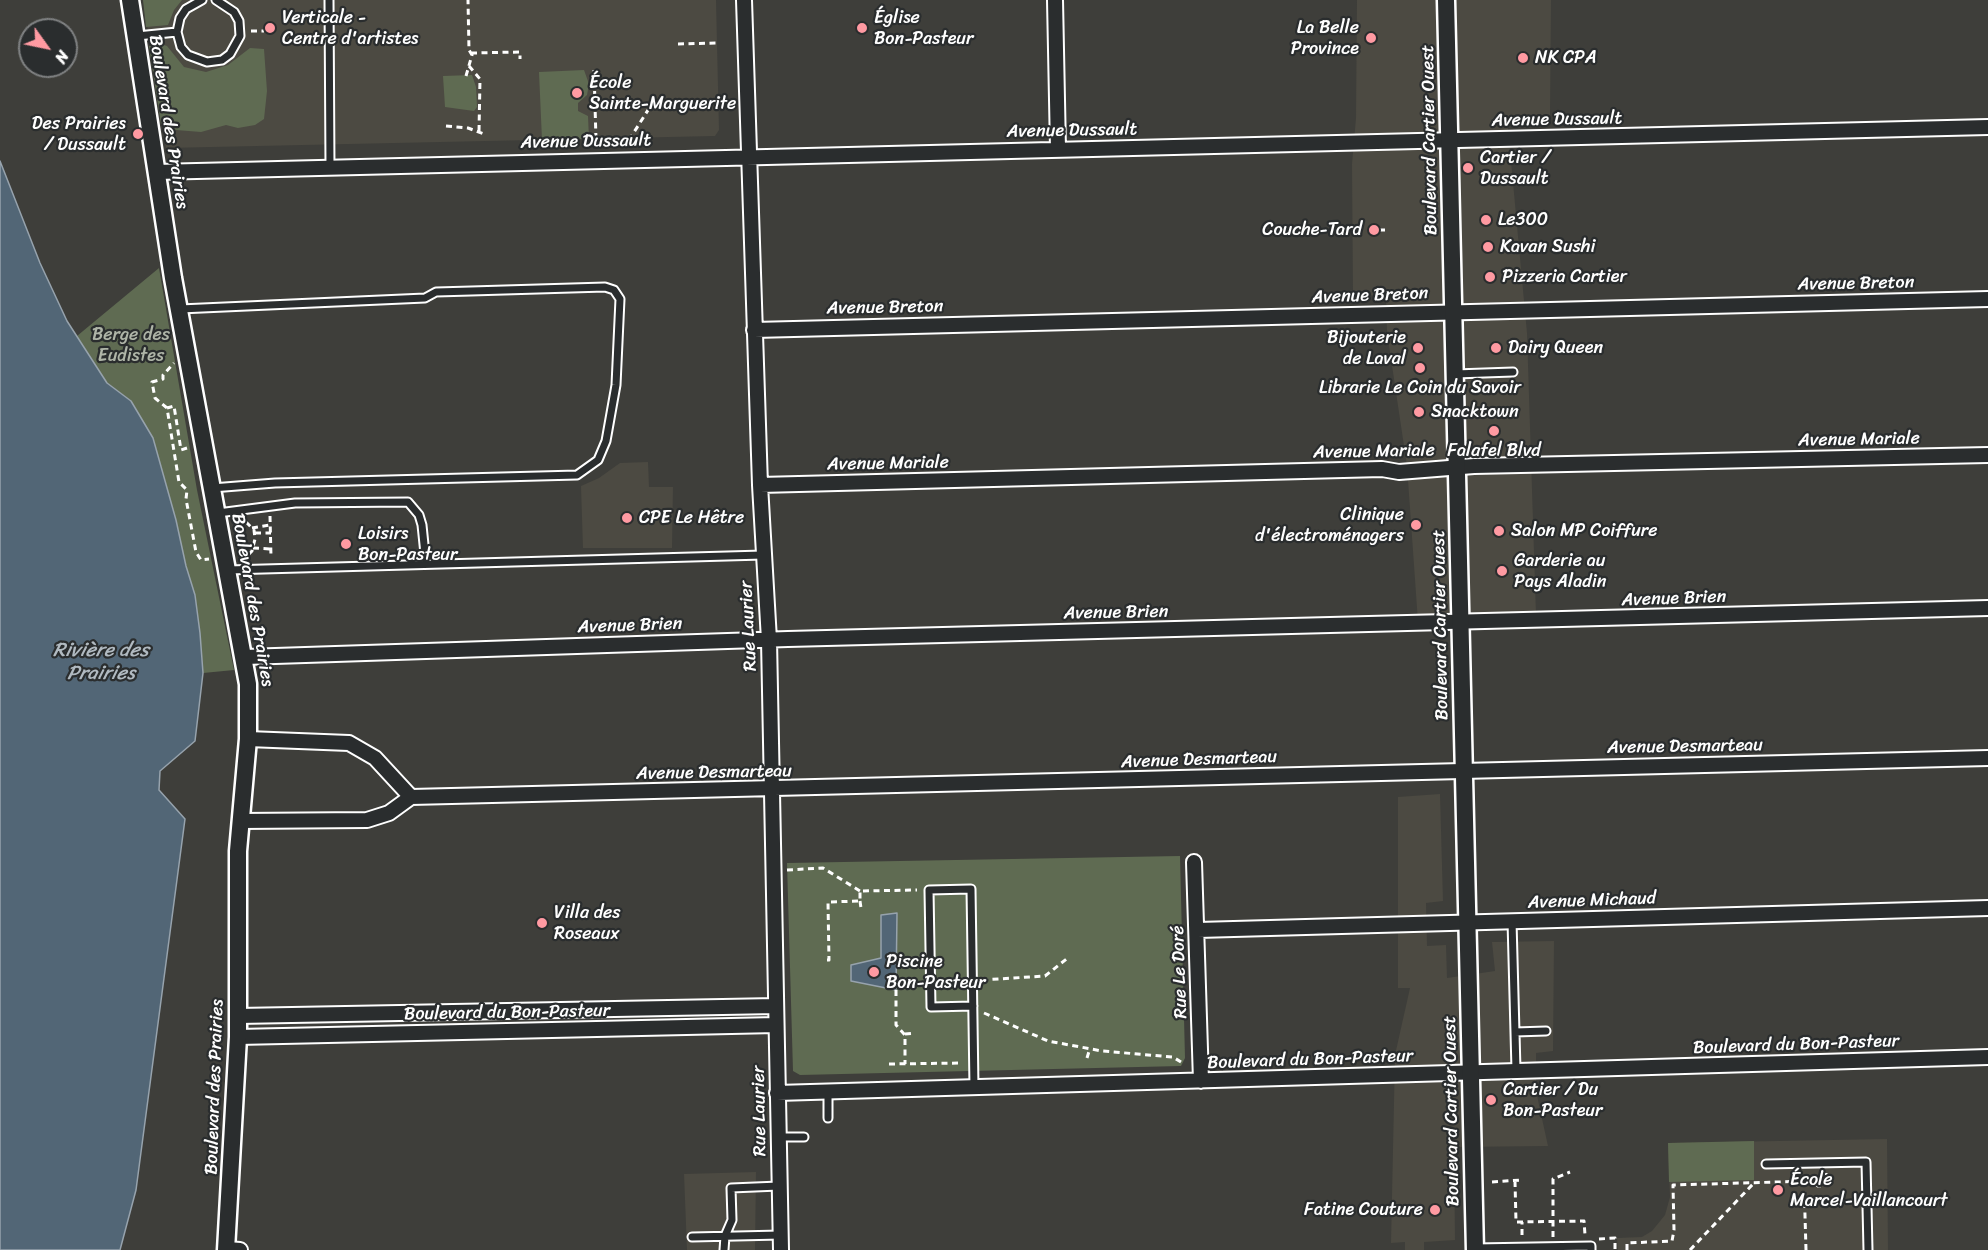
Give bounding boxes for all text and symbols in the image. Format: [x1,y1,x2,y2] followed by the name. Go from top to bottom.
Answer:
[282,7,418,50] place label: Verticale - Centre d'artistes
[874,7,973,50] place label: Église Bon-Pasteur
[1291,17,1359,60] place label: La Belle Province
[18,18,78,78] north arrow
[263,21,277,35] marker: Verticale - Centre d'artistes
[855,21,869,35] marker: Église Bon-Pasteur
[1364,31,1378,45] marker: La Belle Province
[144,33,192,211] street label: Boulevard des Prairies
[47,44,77,70] text: N
[1418,44,1442,236] street label: Boulevard Cartier Ouest
[1535,47,1597,69] place label: NK CPA
[1516,51,1530,65] marker: NK CPA
[589,72,736,115] place label: École Sainte-Marguerite
[570,86,584,100] marker: École Sainte-Marguerite
[1491,108,1623,132] street label: Avenue Dussault
[32,113,126,156] place label: Des Prairies / Dussault
[1006,119,1138,143] street label: Avenue Dussault
[131,127,145,141] marker: Des Prairies / Dussault
[520,130,652,154] street label: Avenue Dussault
[1480,147,1550,190] place label: Cartier / Dussault
[1461,161,1475,175] marker: Cartier / Dussault
[1498,209,1548,231] place label: Le300
[1479,213,1493,227] marker: Le300
[1262,219,1362,241] place label: Couche-Tard
[1367,223,1381,237] marker: Couche-Tard
[1500,236,1595,258] place label: Kavan Sushi
[1481,240,1495,254] marker: Kavan Sushi
[1502,266,1627,288] place label: Pizzeria Cartier
[1483,270,1497,284] marker: Pizzeria Cartier
[1797,272,1915,296] street label: Avenue Breton
[1311,283,1429,309] street label: Avenue Breton
[826,296,944,320] street label: Avenue Breton
[92,324,170,366] park label: Berge des Eudistes
[1327,327,1406,370] place label: Bijouterie de Laval
[1508,337,1603,359] place label: Dairy Queen
[1411,341,1425,355] marker: Bijouterie de Laval
[1489,341,1503,355] marker: Dairy Queen
[1413,361,1427,375] marker: Librarie Le Coin du Savoir
[1319,377,1521,399] place label: Librarie Le Coin du Savoir
[1431,401,1519,423] place label: Snacktown
[1412,405,1426,419] marker: Snacktown
[1487,424,1501,438] marker: Falafel Blvd
[1798,428,1920,452] street label: Avenue Mariale
[1313,440,1435,464] street label: Avenue Mariale
[1447,440,1541,462] place label: Falafel Blvd
[827,452,949,476] street label: Avenue Mariale
[1255,504,1404,546] place label: Clinique d'électroménagers
[639,507,744,529] place label: CPE Le Hêtre
[620,511,634,525] marker: CPE Le Hêtre
[226,512,278,688] street label: Boulevard des Prairies
[1409,518,1423,532] marker: Clinique d'électroménagers
[1511,520,1658,542] place label: Salon MP Coiffure
[358,523,457,566] place label: Loisirs Bon-Pasteur
[1492,524,1506,538] marker: Salon MP Coiffure
[1429,529,1453,721] street label: Boulevard Cartier Ouest
[339,537,353,551] marker: Loisirs Bon-Pasteur
[1514,550,1606,592] place label: Garderie au Pays Aladin
[1495,564,1509,578] marker: Garderie au Pays Aladin
[736,580,762,672] street label: Rue Laurier
[1621,586,1727,612] street label: Avenue Brien
[1063,601,1169,625] street label: Avenue Brien
[577,613,683,639] street label: Avenue Brien
[53,639,149,686] water label: Rivière des Prairies
[1607,735,1763,759] street label: Avenue Desmarteau
[1121,746,1277,774] street label: Avenue Desmarteau
[636,761,792,785] street label: Avenue Desmarteau
[1527,888,1657,914] street label: Avenue Michaud
[554,902,621,944] place label: Villa des Roseaux
[535,916,549,930] marker: Villa des Roseaux
[1168,925,1192,1019] street label: Rue Le Doré
[886,951,985,994] place label: Piscine Bon-Pasteur
[867,965,881,979] marker: Piscine Bon-Pasteur
[201,999,229,1175] street label: Boulevard des Prairies
[404,1000,610,1026] street label: Boulevard du Bon-Pasteur
[1440,1015,1464,1207] street label: Boulevard Cartier Ouest
[1693,1031,1899,1059] street label: Boulevard du Bon-Pasteur
[1207,1046,1413,1074] street label: Boulevard du Bon-Pasteur
[748,1066,772,1156] street label: Rue Laurier
[1503,1079,1602,1122] place label: Cartier / Du Bon-Pasteur
[1484,1093,1498,1107] marker: Cartier / Du Bon-Pasteur
[1790,1169,1947,1212] place label: École Marcel-Vaillancourt
[1771,1183,1785,1197] marker: École Marcel-Vaillancourt
[1304,1199,1423,1221] place label: Fatine Couture
[1428,1203,1442,1217] marker: Fatine Couture

